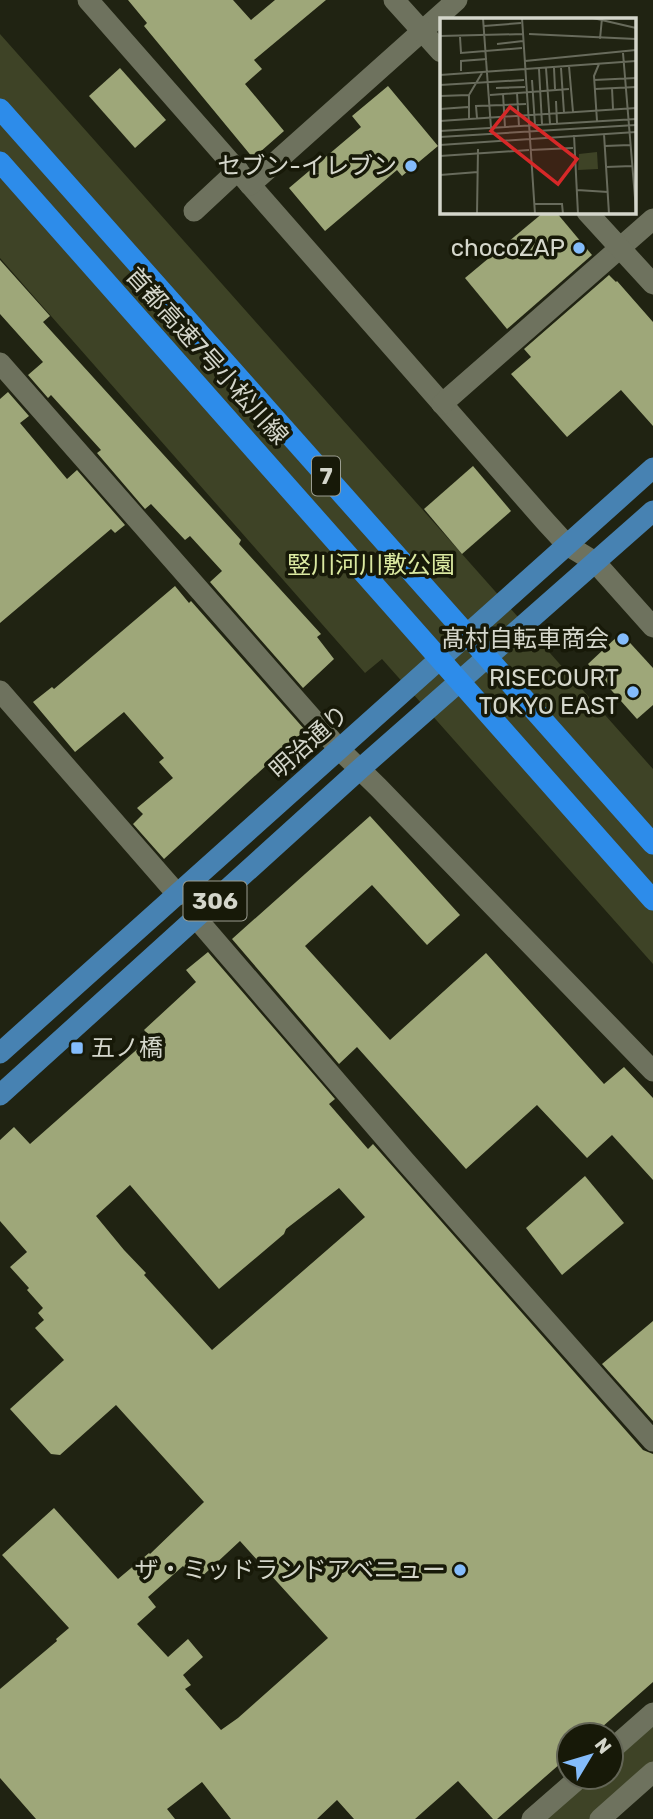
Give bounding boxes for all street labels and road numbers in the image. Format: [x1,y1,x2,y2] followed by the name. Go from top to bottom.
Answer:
[120,262,294,450] street label: 首都高速7号小松川線
[312,456,340,496] road number: 7
[264,699,354,785] street label: 明治通り
[184,882,246,920] road number: 306

